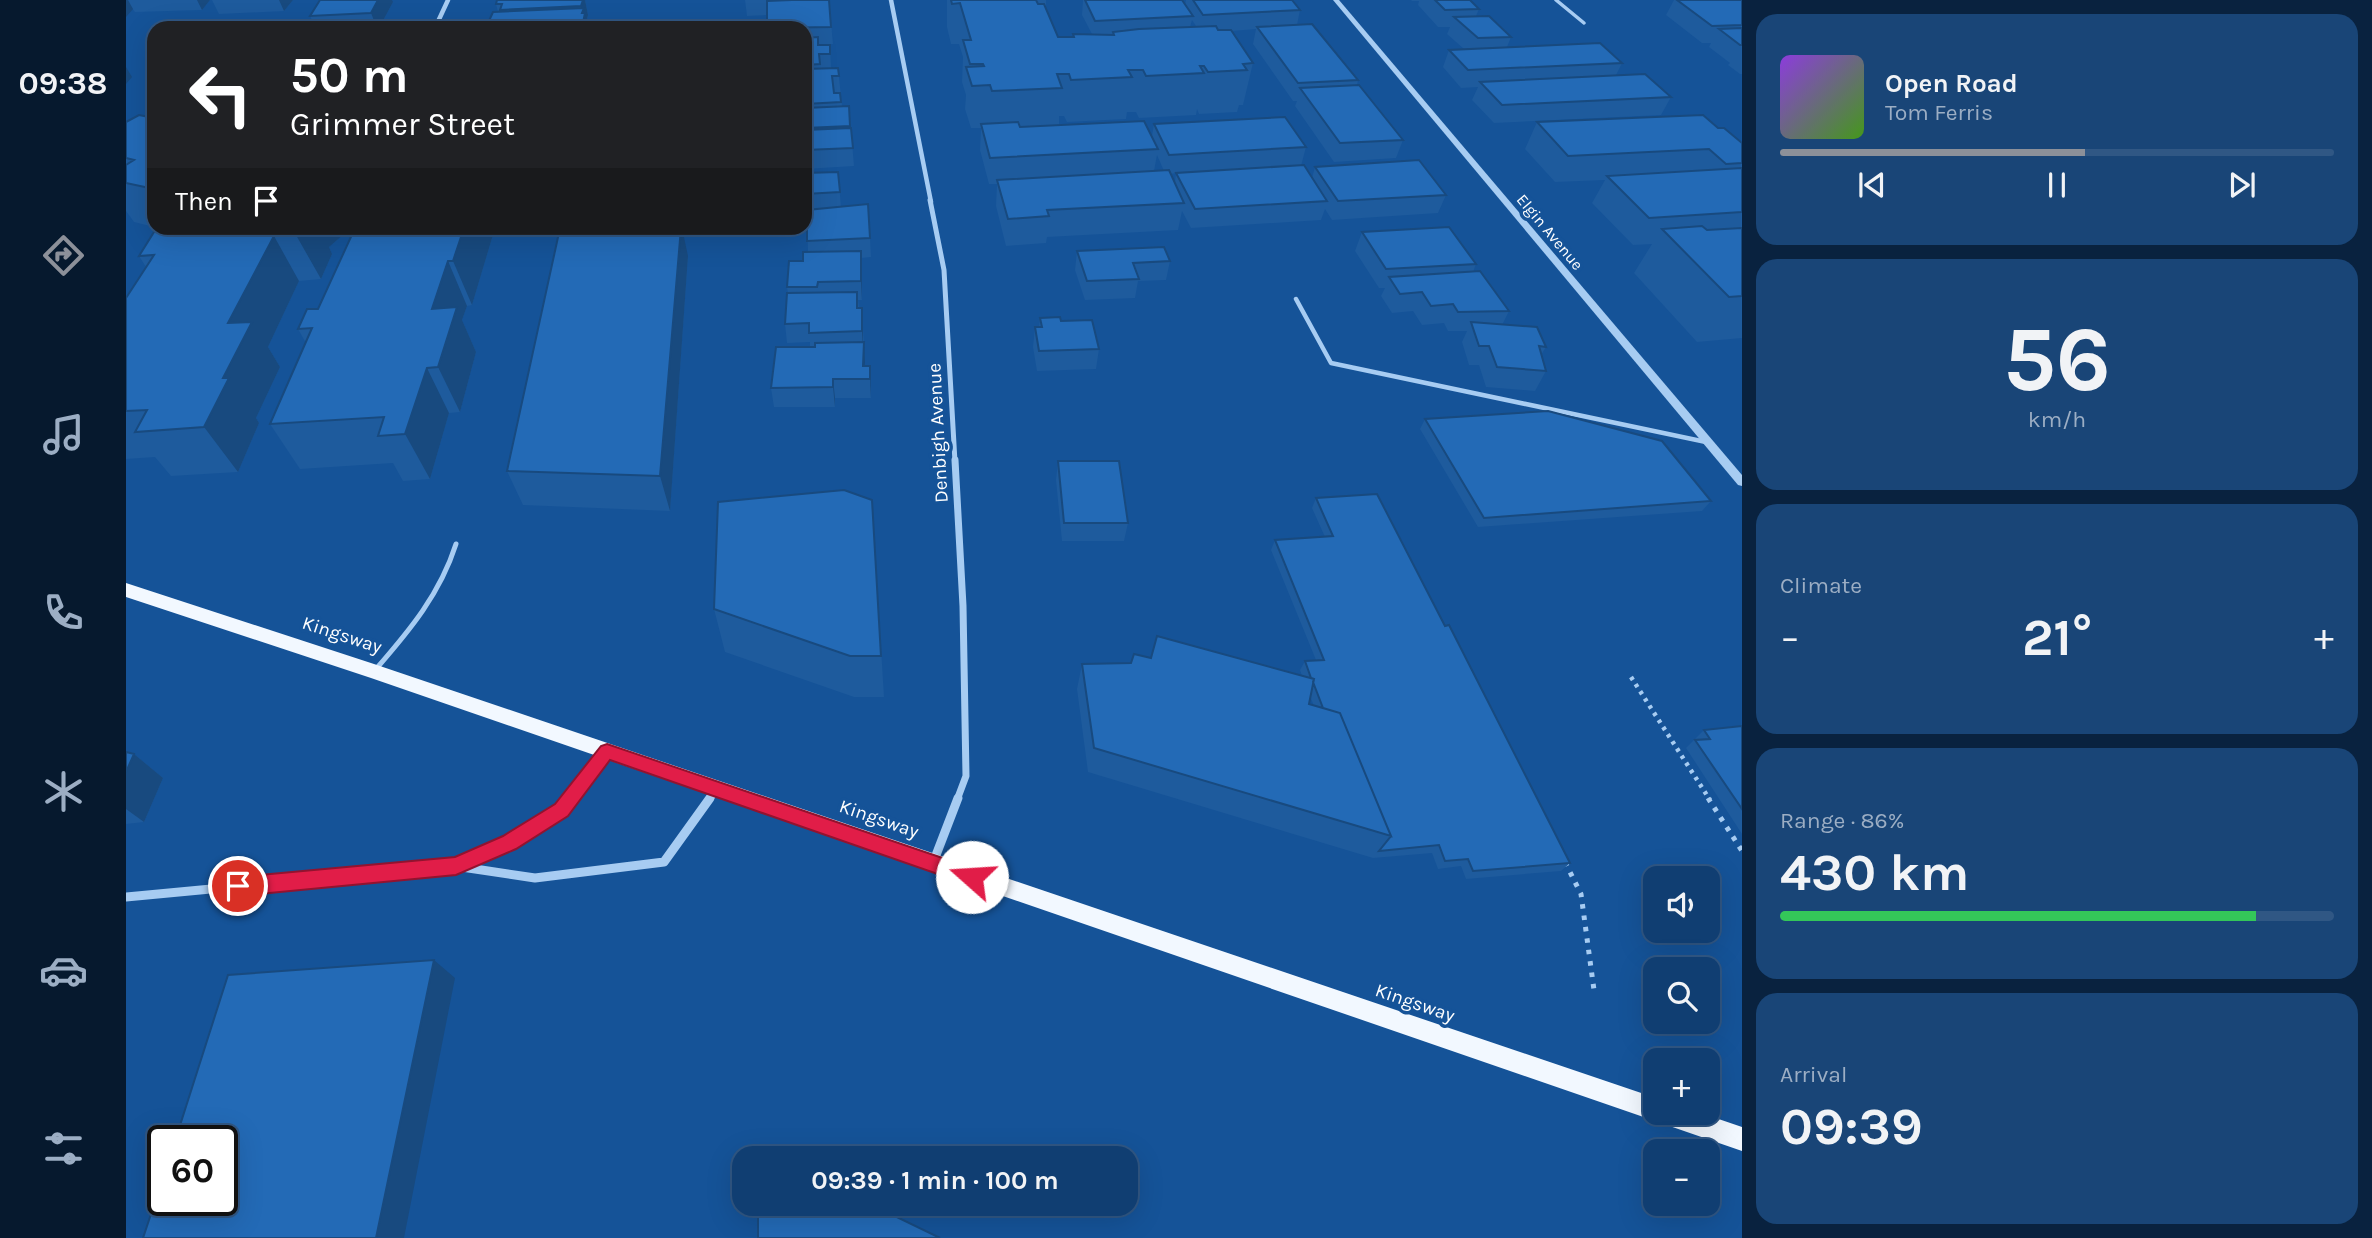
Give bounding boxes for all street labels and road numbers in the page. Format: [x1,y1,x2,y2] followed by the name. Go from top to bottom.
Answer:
[1513,190,1587,274] street label: Elgin Avenue
[923,363,953,503] street label: Denbigh Avenue
[299,612,385,658] street label: Kingsway
[836,795,922,843] street label: Kingsway
[1372,979,1458,1027] street label: Kingsway

